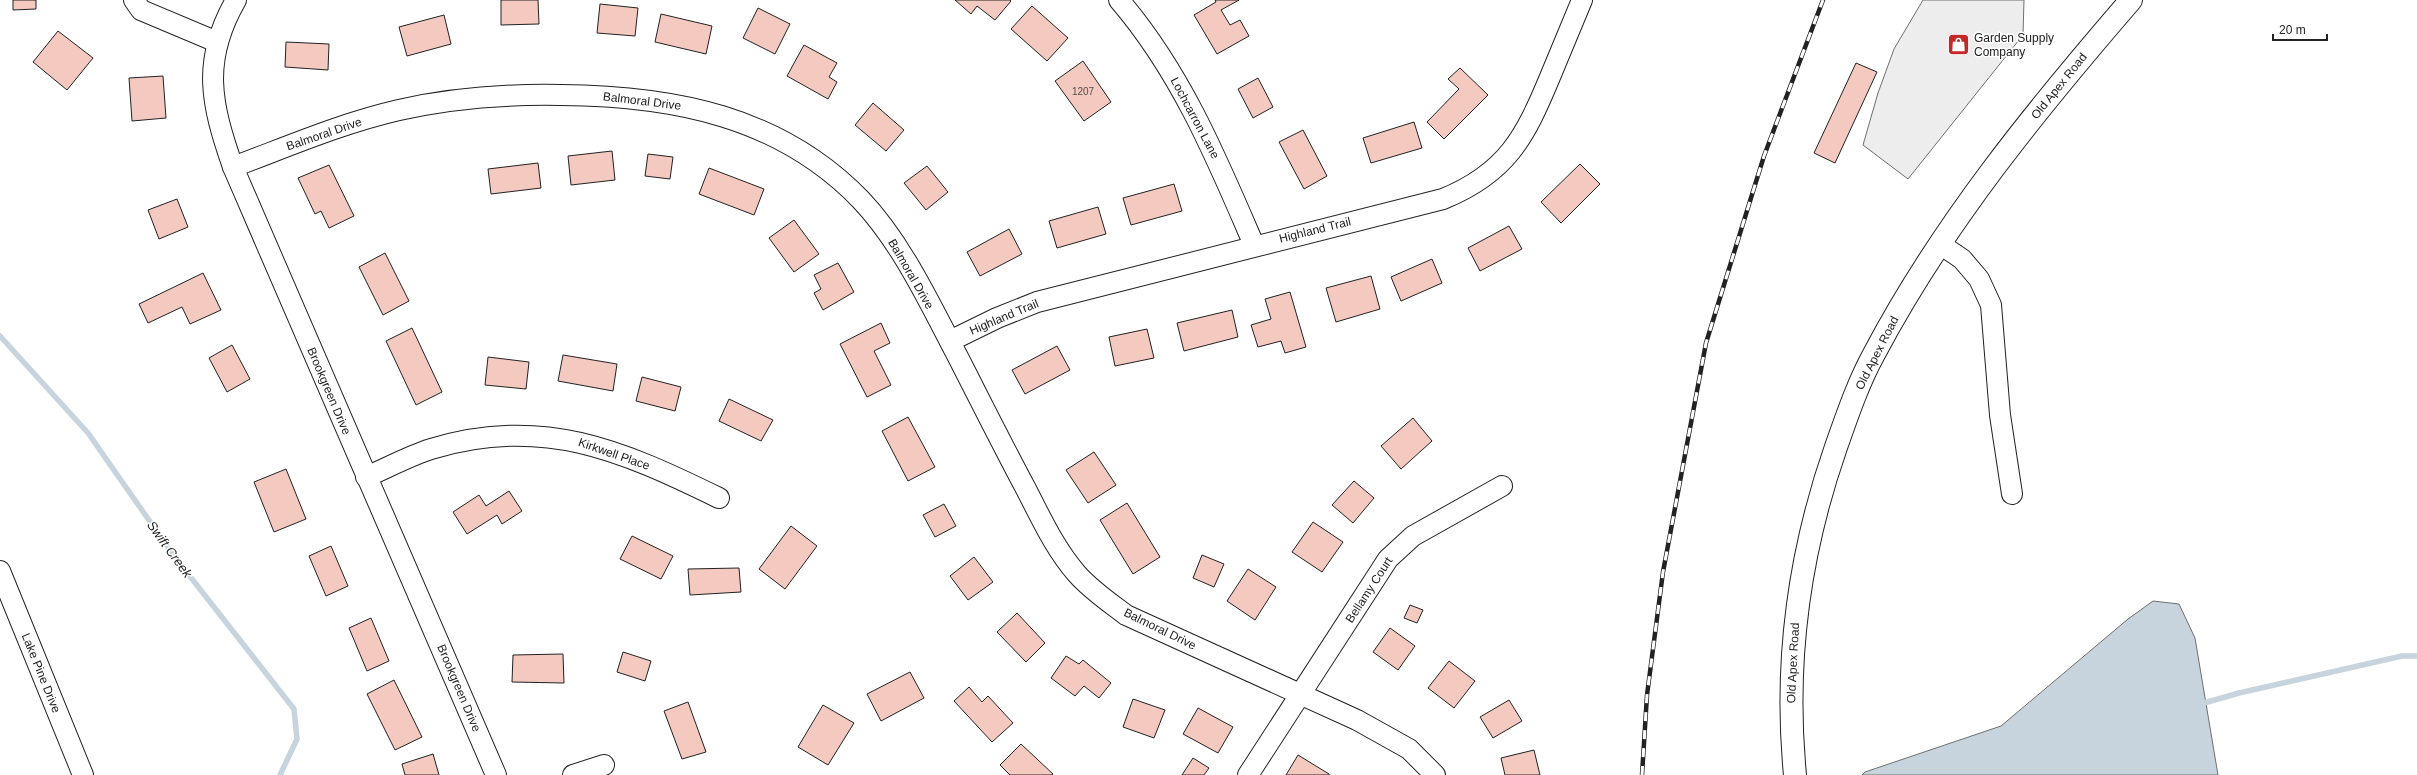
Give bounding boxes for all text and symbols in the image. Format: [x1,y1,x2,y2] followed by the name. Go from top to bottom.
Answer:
[2273,16,2327,42] scale bar
[2279,23,2306,37] text: 20 m
[1974,31,2054,59] place label: Garden Supply Company
[1946,32,1972,58] shop icon: Garden Supply Company
[2028,50,2090,122] street label: Old Apex Road
[1168,75,1222,161] street label: Lochcarron Lane
[1072,86,1095,97] house number: 1207
[602,89,682,113] street label: Balmoral Drive
[285,114,364,153] street label: Balmoral Drive
[1278,214,1352,246] street label: Highland Trail
[885,236,937,312] street label: Balmoral Drive
[967,296,1041,338] street label: Highland Trail
[1852,314,1902,392] street label: Old Apex Road
[304,345,354,437] street label: Brookgreen Drive
[576,435,652,473] street label: Kirkwell Place
[144,518,196,582] water label: Swift Creek
[1343,554,1396,625] street label: Bellamy Court
[1122,605,1199,653] street label: Balmoral Drive
[1784,622,1802,704] street label: Old Apex Road
[19,631,63,715] street label: Lake Pine Drive
[434,642,484,734] street label: Brookgreen Drive

